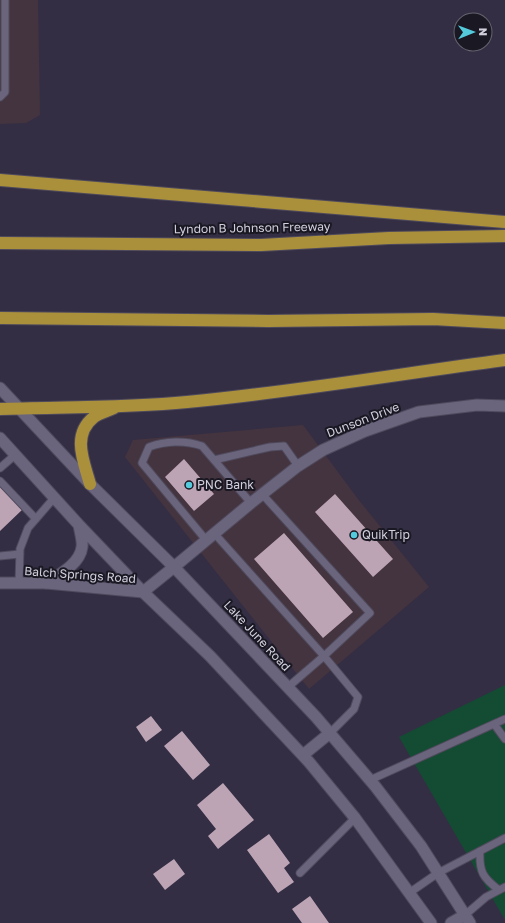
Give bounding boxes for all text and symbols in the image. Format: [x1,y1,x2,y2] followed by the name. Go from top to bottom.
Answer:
[453,12,493,52] north arrow
[477,28,490,36] text: N
[173,219,331,236] street label: Lyndon B Johnson Freeway
[324,399,401,440] street label: Dunson Drive
[197,477,254,492] place label: PNC Bank
[184,480,194,490] marker: PNC Bank
[362,527,410,542] place label: QuikTrip
[349,530,359,540] marker: QuikTrip
[24,563,136,586] street label: Balch Springs Road
[221,597,294,674] street label: Lake June Road

